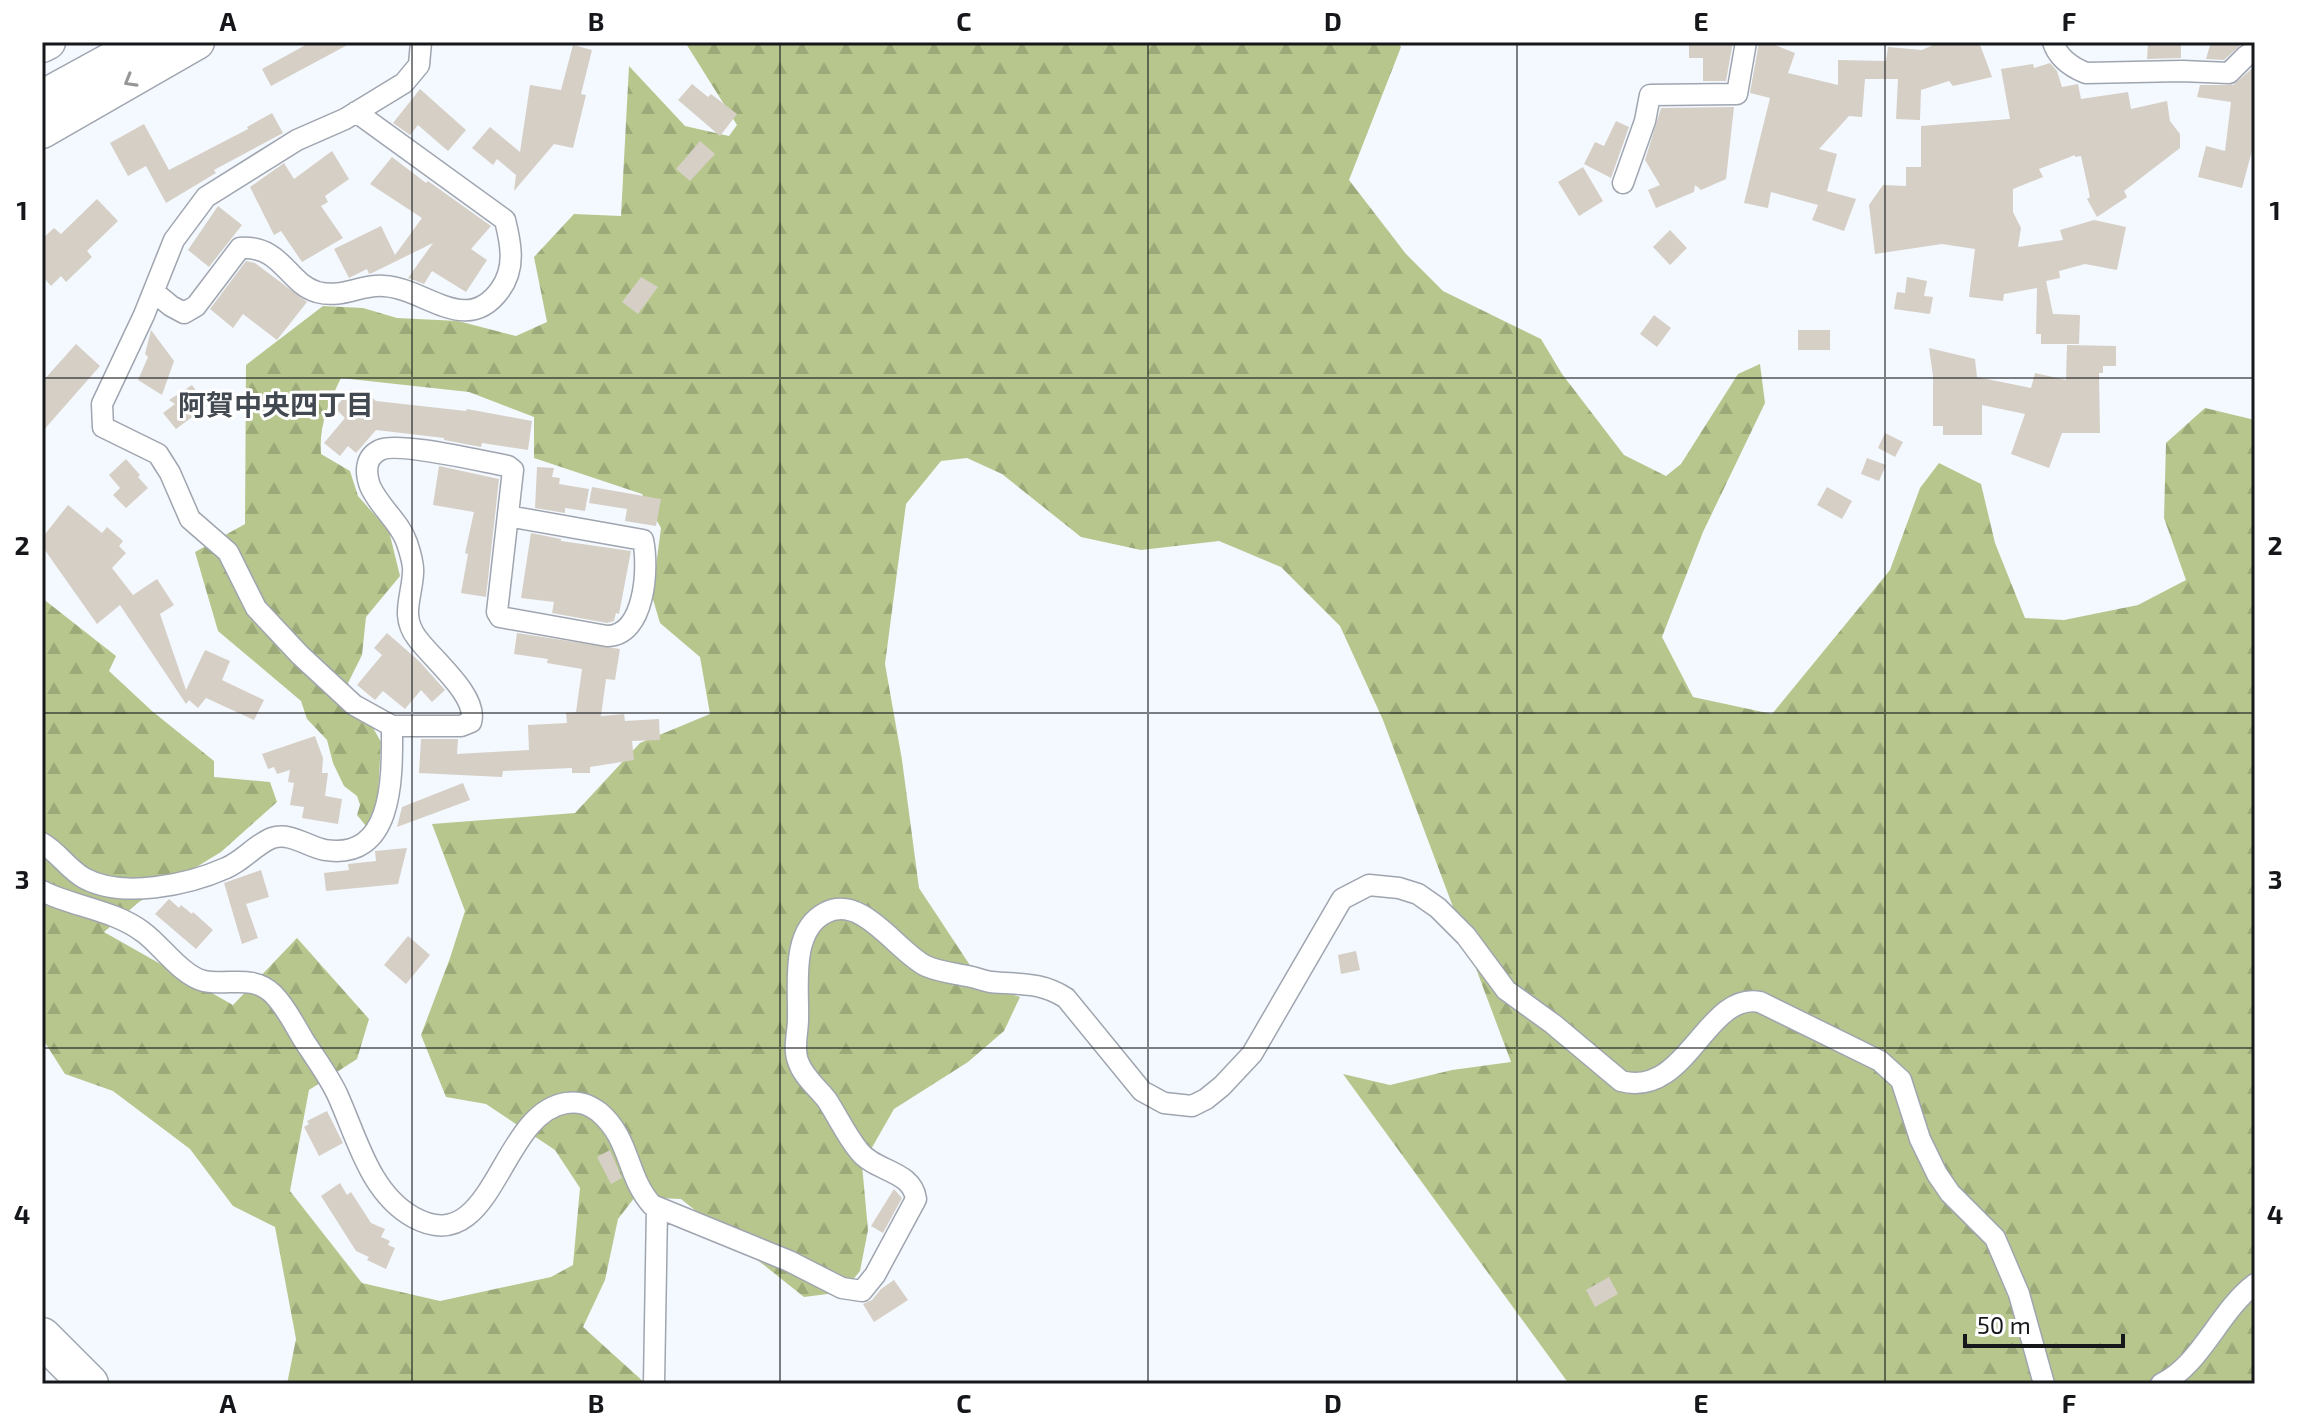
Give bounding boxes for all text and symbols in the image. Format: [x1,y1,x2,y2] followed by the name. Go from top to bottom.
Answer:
[220,5,237,36] text: A
[588,5,604,36] text: B
[956,5,972,36] text: C
[1324,5,1342,36] text: D
[1693,5,1709,36] text: E
[2062,5,2076,36] text: F
[124,71,139,87] one-way arrow
[16,194,28,225] text: 1
[2269,194,2281,225] text: 1
[178,387,374,421] district label: 阿賀中央四丁目
[14,529,30,560] text: 2
[2267,529,2283,560] text: 2
[15,863,29,894] text: 3
[2268,863,2282,894] text: 3
[14,1198,30,1229] text: 4
[2267,1198,2283,1229] text: 4
[1965,1298,2123,1348] scale bar
[1977,1310,2031,1339] text: 50 m
[220,1387,237,1418] text: A
[588,1387,604,1418] text: B
[956,1387,972,1418] text: C
[1324,1387,1342,1418] text: D
[1693,1387,1709,1418] text: E
[2062,1387,2076,1418] text: F

